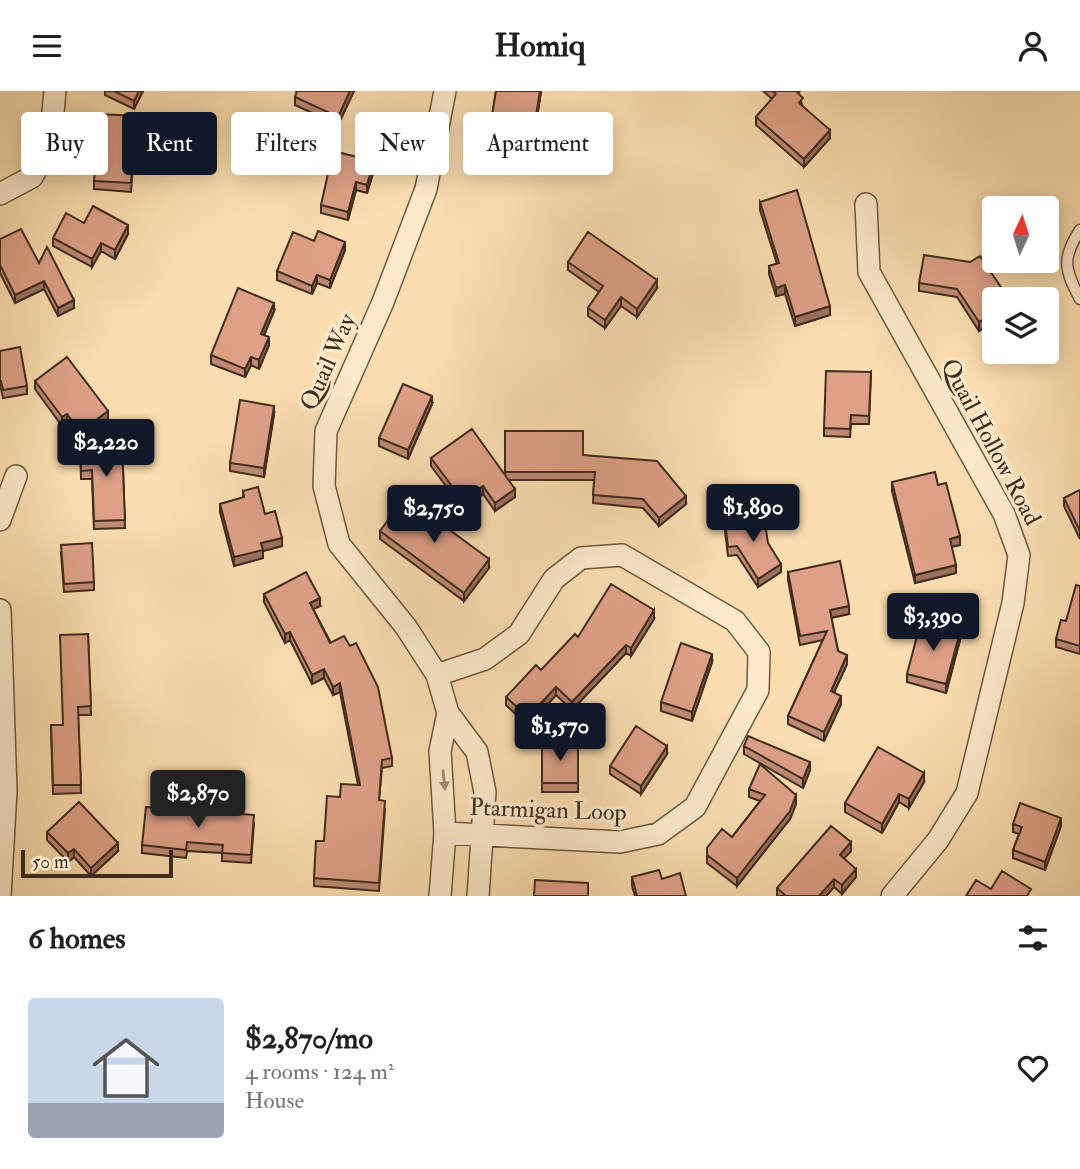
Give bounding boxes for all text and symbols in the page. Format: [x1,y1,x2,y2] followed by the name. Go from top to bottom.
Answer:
[494,26,586,66] text: Homiq
[28,27,66,65] icon: menu
[1014,27,1052,65] icon: person
[21,112,108,175] chip: Buy
[122,112,217,175] chip: Rent
[231,112,341,175] chip: Filters
[355,112,449,175] chip: New
[463,112,613,175] chip: Apartment
[982,196,1059,273] north arrow
[982,196,1059,364] map controls
[982,287,1059,364] button: layers
[293,308,363,415] street label: Quail Way
[934,353,1048,531] street label: Quail Hollow Road
[49,419,163,479] pin: $2,220
[73,427,139,456] text: $2,220
[696,484,810,544] pin: $1,890
[377,485,491,545] pin: $2,750
[722,492,784,521] text: $1,890
[403,493,465,522] text: $2,750
[876,594,990,653] pin: $3,390
[903,601,963,630] text: $3,390
[503,703,617,763] pin: $1,570
[531,711,589,740] text: $1,570
[438,769,449,791] one-way arrow
[141,771,255,830] pin: $2,870
[166,778,230,807] text: $2,870
[469,792,627,828] street label: Ptarmigan Loop
[21,847,173,879] scale bar
[32,850,69,874] text: 50 m
[1014,919,1052,957] icon: filters
[28,920,126,957] text: 6 homes
[245,1020,373,1057] text: $2,870/mo
[84,1026,168,1110] icon: home
[1014,1049,1052,1087] icon: heart
[245,1057,394,1086] text: 4 rooms · 124 m²
[245,1086,304,1115] text: House

